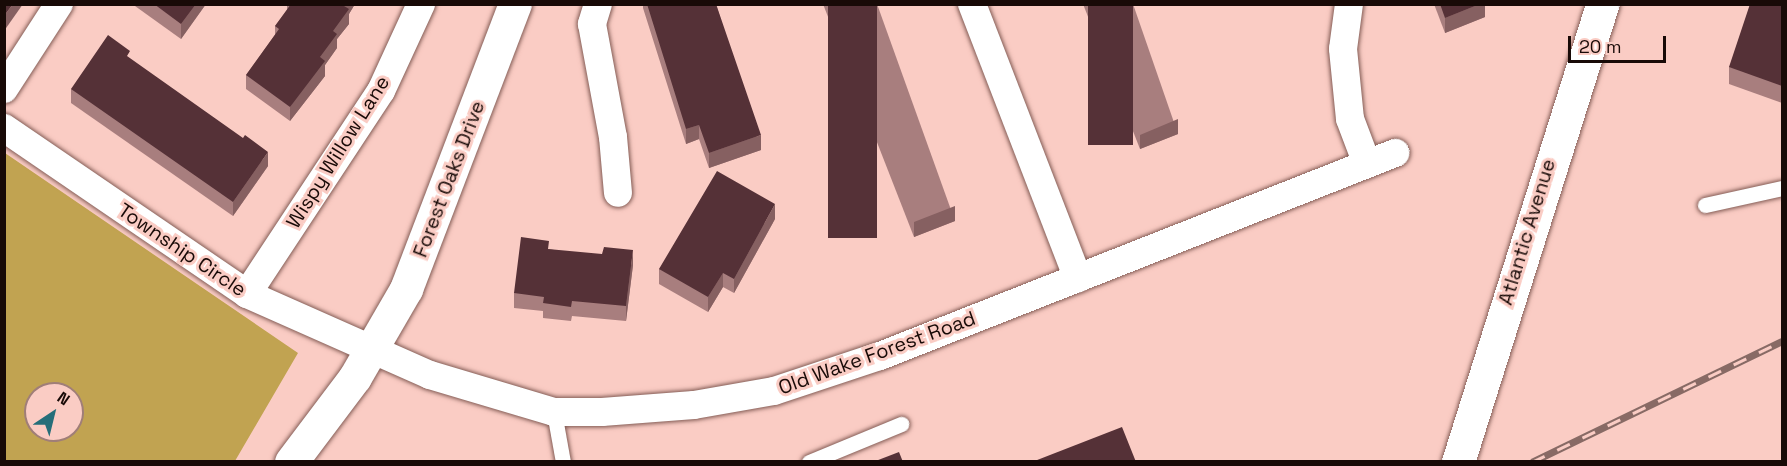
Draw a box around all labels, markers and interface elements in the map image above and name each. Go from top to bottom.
scale bar [1571,24,1668,62]
text: 20 m [1579,35,1622,58]
street label: Wispy Willow Lane [281,71,395,233]
street label: Forest Oaks Drive [408,97,490,261]
street label: Atlantic Avenue [1493,156,1561,308]
street label: Township Circle [113,198,251,302]
street label: Old Wake Forest Road [775,306,979,400]
north arrow [24,382,84,442]
text: N [53,387,74,410]

